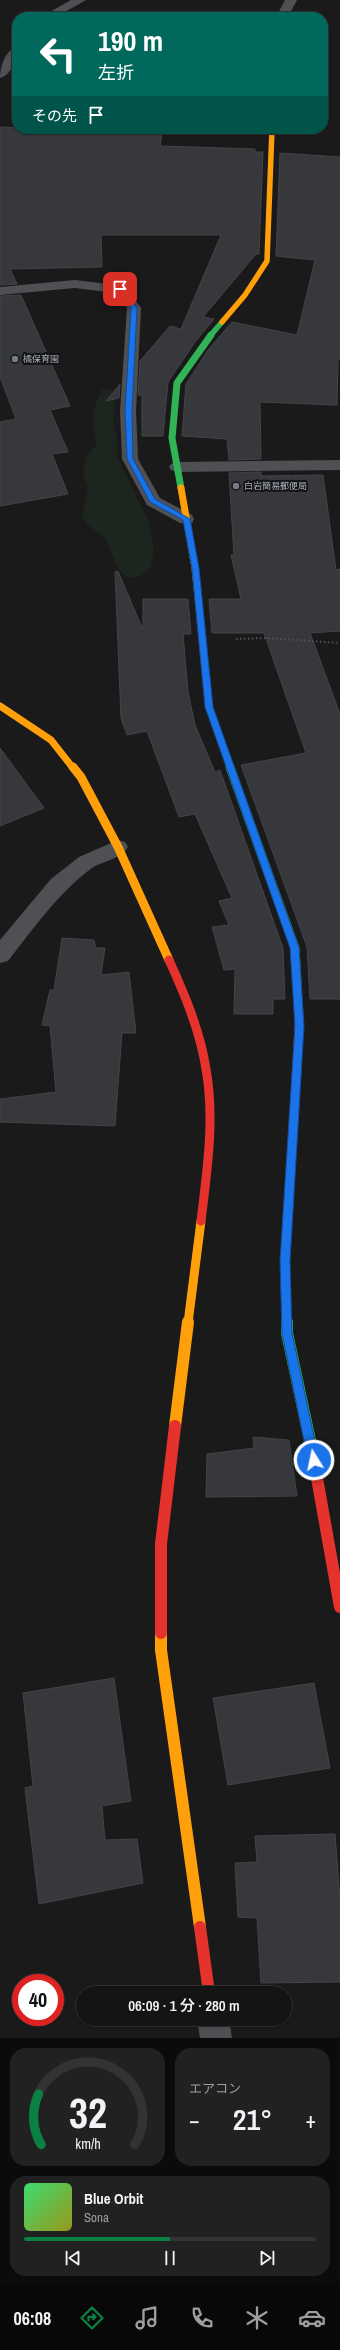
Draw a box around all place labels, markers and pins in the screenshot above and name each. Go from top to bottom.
pin [103,272,137,306]
place label: 橘保育園 [23,353,59,365]
marker: 橘保育園 [10,354,20,364]
place label: 白岩簡易郵便局 [244,480,307,492]
marker: 白岩簡易郵便局 [231,481,241,491]

